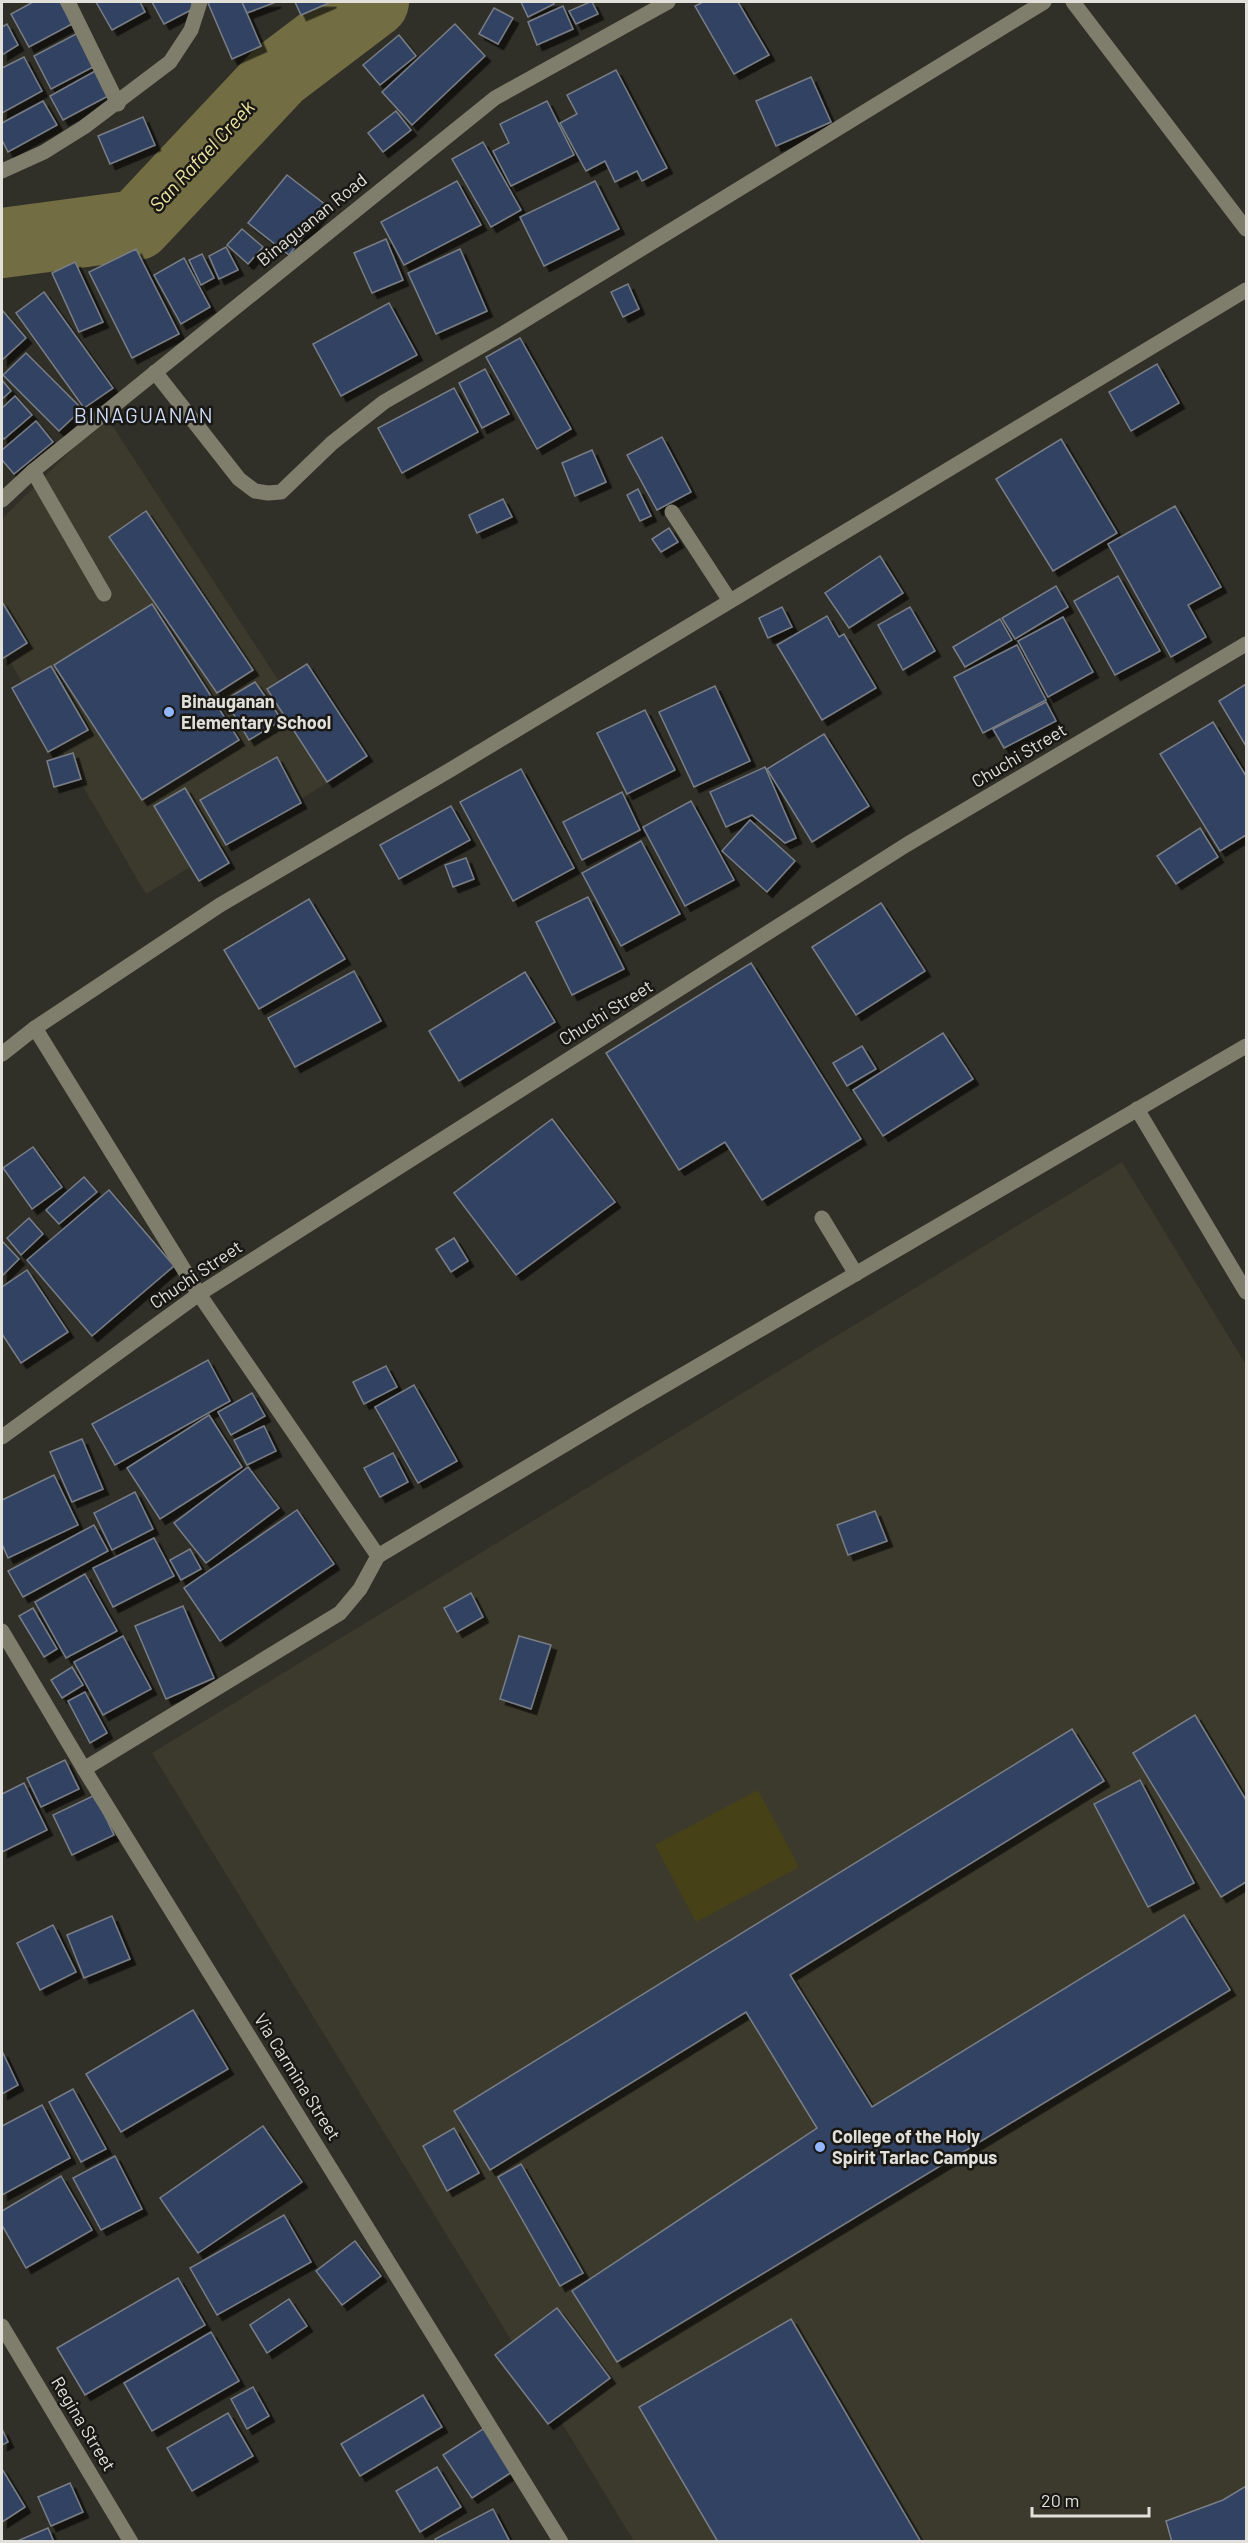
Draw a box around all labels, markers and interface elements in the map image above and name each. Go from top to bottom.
water label: San Rafael Creek [144,95,259,216]
street label: Binaguanan Road [252,168,371,270]
district label: BINAGUANAN [74,402,214,427]
place label: Binauganan Elementary School [181,690,331,733]
marker: Binauganan Elementary School [162,705,176,719]
street label: Chuchi Street [967,718,1070,792]
street label: Chuchi Street [554,975,657,1050]
street label: Chuchi Street [145,1235,246,1313]
street label: Via Carmina Street [250,2009,346,2144]
place label: College of the Holy Spirit Tarlac Campus [832,2125,997,2168]
marker: College of the Holy Spirit Tarlac Campus [813,2140,827,2154]
street label: Regina Street [47,2372,121,2475]
scale bar [1032,2480,1149,2518]
text: 20 m [1041,2489,1079,2511]

